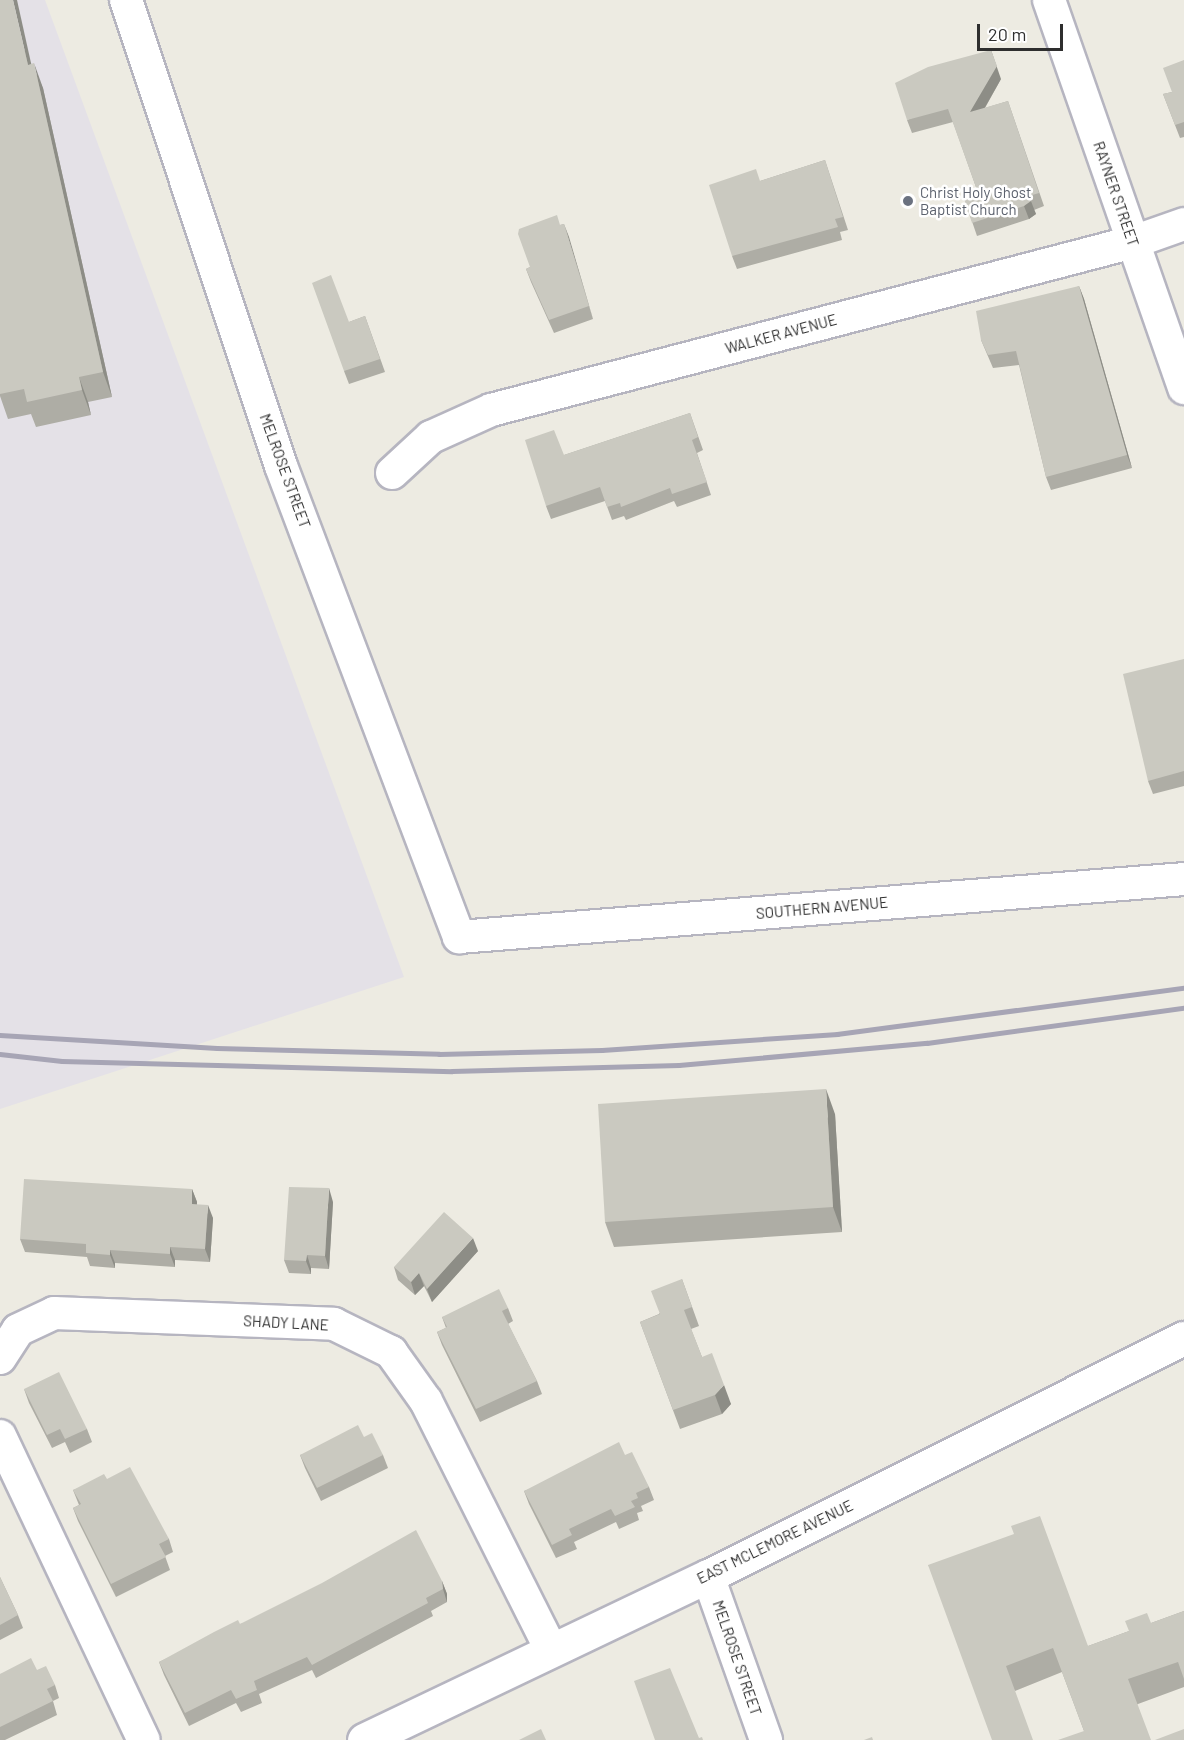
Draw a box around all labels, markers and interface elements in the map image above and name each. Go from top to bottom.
scale bar [980,12,1066,50]
text: 20 m [988,23,1026,45]
street label: RAYNER STREET [1090,139,1142,249]
place label: Christ Holy Ghost Baptist Church [920,183,1031,218]
marker: Christ Holy Ghost Baptist Church [901,194,915,208]
street label: WALKER AVENUE [723,310,839,358]
street label: MELROSE STREET [256,411,314,531]
street label: SOUTHERN AVENUE [755,893,889,923]
street label: SHADY LANE [243,1312,329,1334]
street label: EAST MCLEMORE AVENUE [694,1496,856,1588]
street label: MELROSE STREET [709,1598,765,1718]

